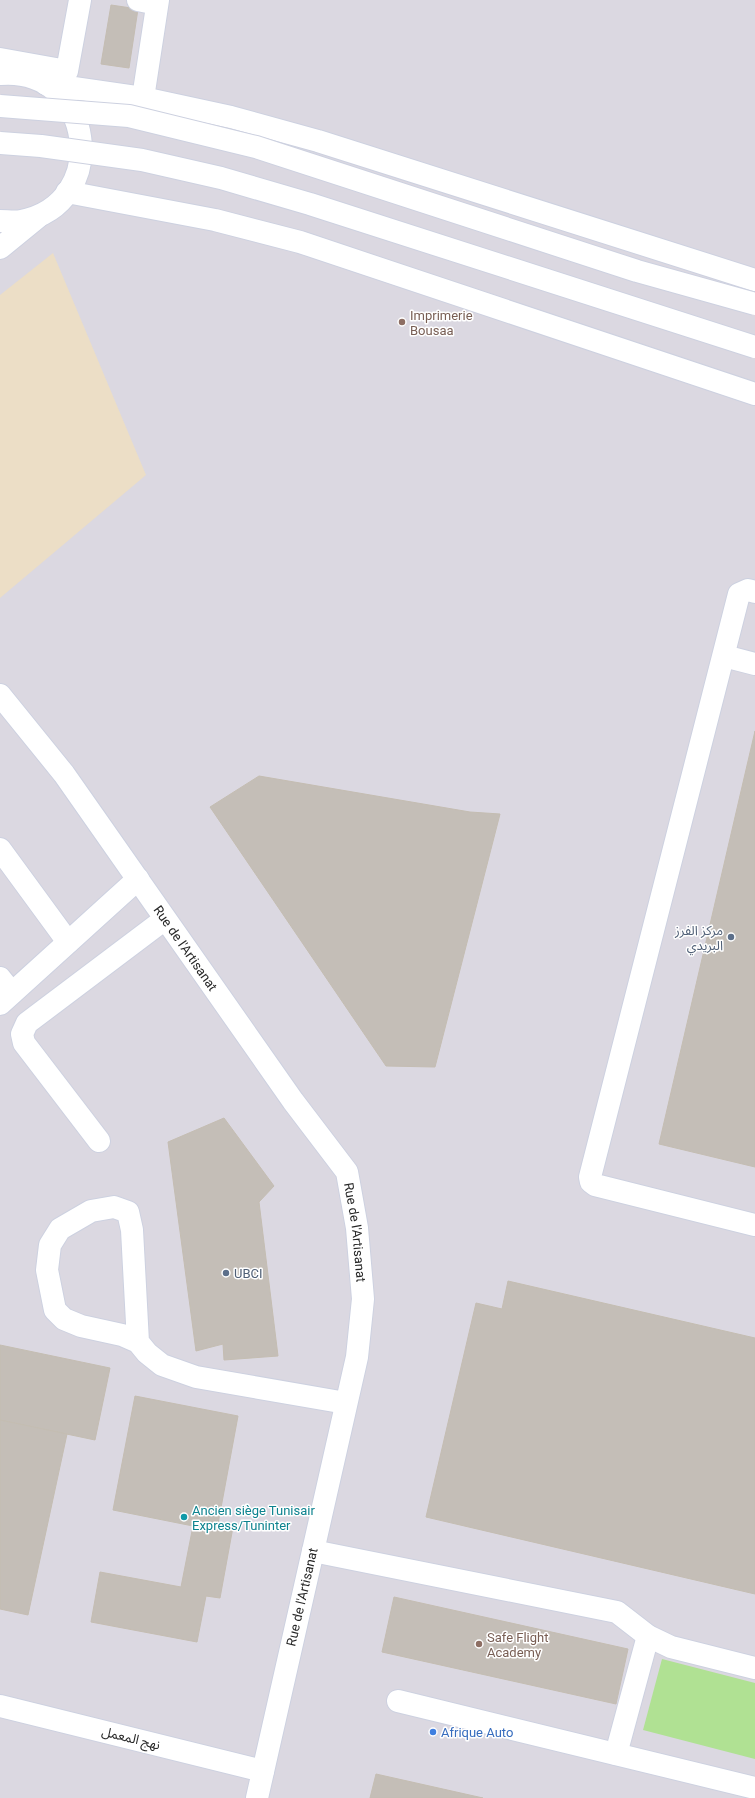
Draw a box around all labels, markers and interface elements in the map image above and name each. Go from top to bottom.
place label: Imprimerie Bousaa [410,308,473,338]
marker: Imprimerie Bousaa [397,317,407,327]
street label: Rue de l'Artisanat [151,902,221,993]
place label: مركز الفرز البريدي [674,923,723,956]
marker: مركز الفرز البريدي [726,932,736,942]
street label: Rue de l'Artisanat [341,1181,369,1283]
place label: UBCI [234,1266,263,1281]
marker: UBCI [221,1268,231,1278]
place label: Ancien siège Tunisair Express/Tuninter [192,1503,315,1533]
marker: Ancien siège Tunisair Express/Tuninter [179,1512,189,1522]
street label: Rue de l'Artisanat [283,1546,321,1648]
place label: Safe Flight Academy [487,1630,549,1660]
marker: Safe Flight Academy [474,1639,484,1649]
street label: نهج المعمل [100,1724,162,1755]
place label: Afrique Auto [441,1725,513,1740]
marker: Afrique Auto [428,1727,438,1737]

